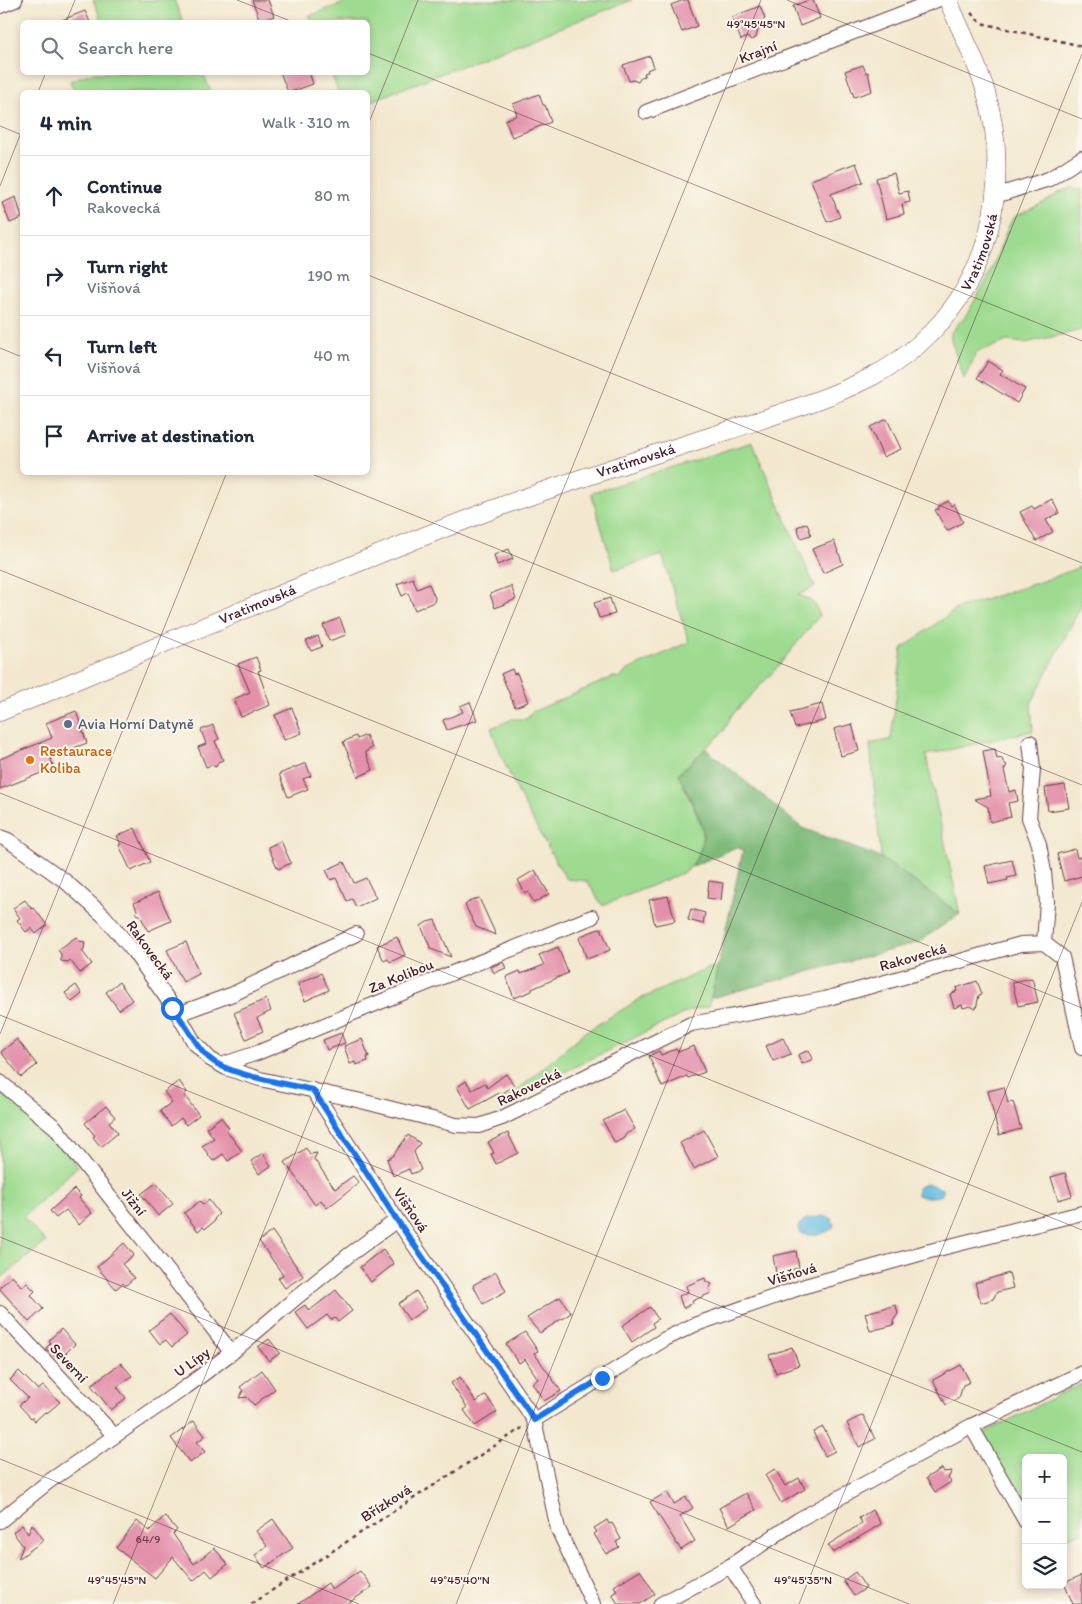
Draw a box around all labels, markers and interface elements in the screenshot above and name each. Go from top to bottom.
text: 49°45'45"N [727,17,785,31]
search box [20,20,370,75]
icon: search [38,34,66,62]
text: Search here [78,36,173,59]
street label: Krajní [736,37,780,67]
text: 4 min [40,110,92,135]
text: Walk · 310 m [262,113,350,132]
text: Continue [87,175,162,198]
icon: ahead [40,182,68,210]
text: 80 m [314,186,350,205]
text: Rakovecká [87,198,161,217]
street label: Vratimovská [957,212,1001,294]
text: Turn right [87,255,168,278]
icon: right [40,262,68,290]
text: 190 m [307,266,350,285]
text: Višňová [87,278,140,297]
text: Turn left [87,335,157,358]
icon: left [40,342,68,370]
text: 40 m [313,346,350,365]
text: Višňová [87,358,140,377]
icon: arrive [40,422,68,450]
text: Arrive at destination [87,424,254,447]
street label: Vratimovská [594,439,678,482]
street label: Vratimovská [216,580,299,628]
place label: Avia Horní Datyně [78,715,194,733]
marker: Avia Horní Datyně [62,718,74,730]
place label: Restaurace Koliba [40,742,112,777]
marker: Restaurace Koliba [24,754,36,766]
street label: Rakovecká [122,917,178,983]
street label: Rakovecká [877,939,949,975]
street label: Za Kolibou [366,955,436,997]
route start [161,997,184,1020]
street label: Rakovecká [494,1064,564,1110]
street label: Jižní [118,1184,151,1220]
street label: Višňová [390,1184,433,1236]
street label: Višňová [765,1258,819,1290]
street label: Severní [46,1339,92,1387]
street label: U Lípy [171,1343,213,1381]
route end [591,1367,614,1390]
map controls [1022,1454,1067,1589]
button: + [1022,1454,1067,1499]
street label: Břízková [357,1480,415,1526]
button: − [1022,1499,1067,1544]
house number: 64/9 [136,1532,160,1546]
button: layers [1022,1544,1067,1589]
text: 49°45'45"N [88,1573,146,1587]
text: 49°45'40"N [430,1573,490,1587]
text: 49°45'35"N [774,1573,832,1587]

